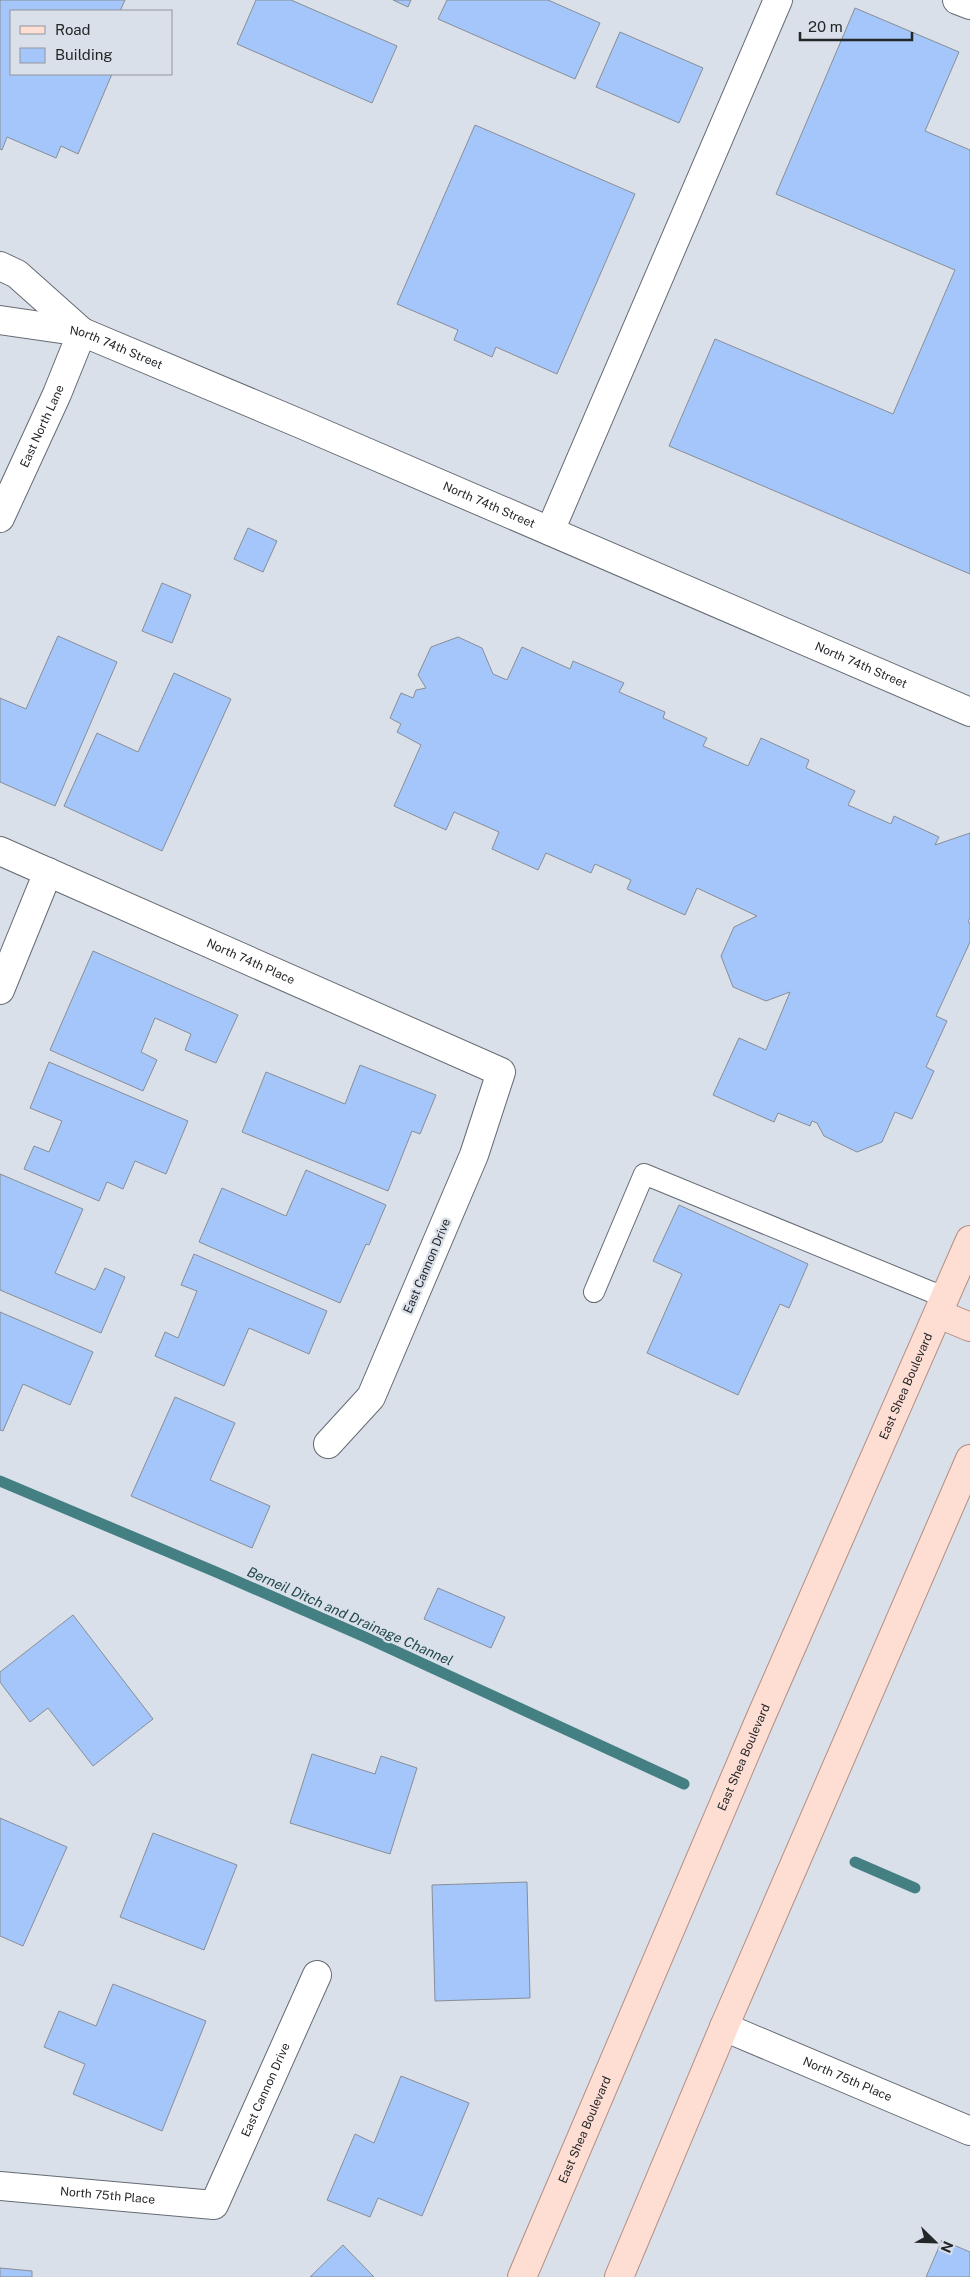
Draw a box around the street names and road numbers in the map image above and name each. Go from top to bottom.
street label: North 74th Street [69,323,165,372]
street label: East North Lane [17,383,67,470]
street label: North 74th Street [441,479,537,531]
street label: North 74th Street [813,639,909,691]
street label: North 74th Place [204,936,297,987]
street label: East Cannon Drive [401,1216,453,1315]
street label: East Shea Boulevard [876,1331,935,1442]
street label: East Shea Boulevard [715,1702,773,1813]
street label: East Cannon Drive [238,2040,293,2139]
street label: North 75th Place [801,2054,894,2104]
street label: East Shea Boulevard [556,2074,614,2185]
street label: North 75th Place [59,2184,156,2207]

